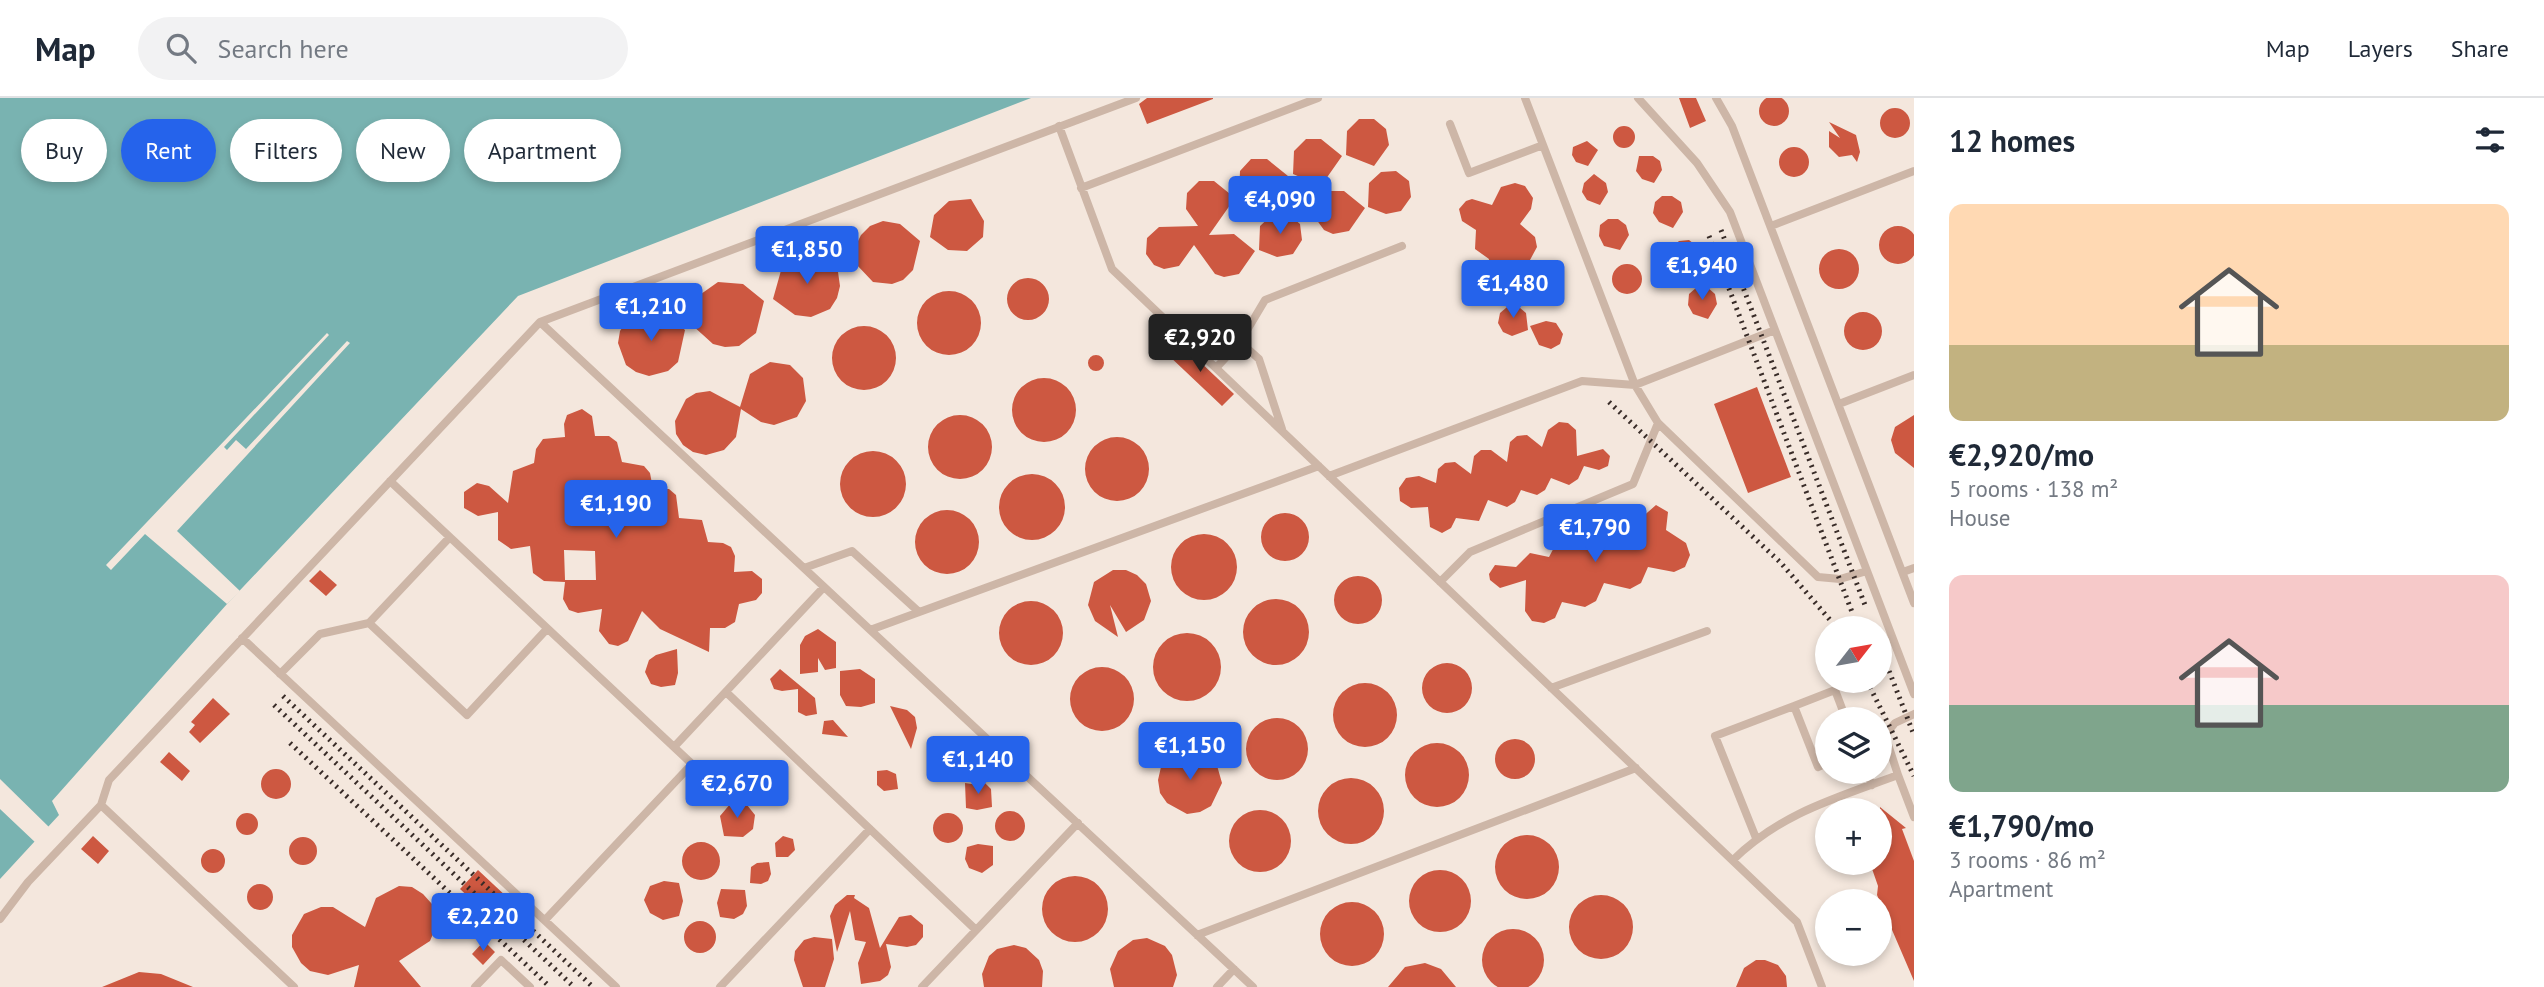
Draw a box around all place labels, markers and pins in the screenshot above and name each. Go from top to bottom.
pin: €4,090 [1223,176,1337,236]
pin: €1,850 [750,226,864,286]
pin: €1,940 [1645,242,1759,302]
pin: €1,480 [1456,260,1570,320]
pin: €1,210 [594,284,708,343]
pin: €2,920 [1143,314,1257,374]
pin: €1,190 [559,480,673,540]
pin: €1,790 [1538,504,1652,564]
pin: €1,150 [1133,722,1247,782]
pin: €1,140 [921,736,1035,796]
pin: €2,670 [680,760,794,820]
pin: €2,220 [426,894,540,953]

